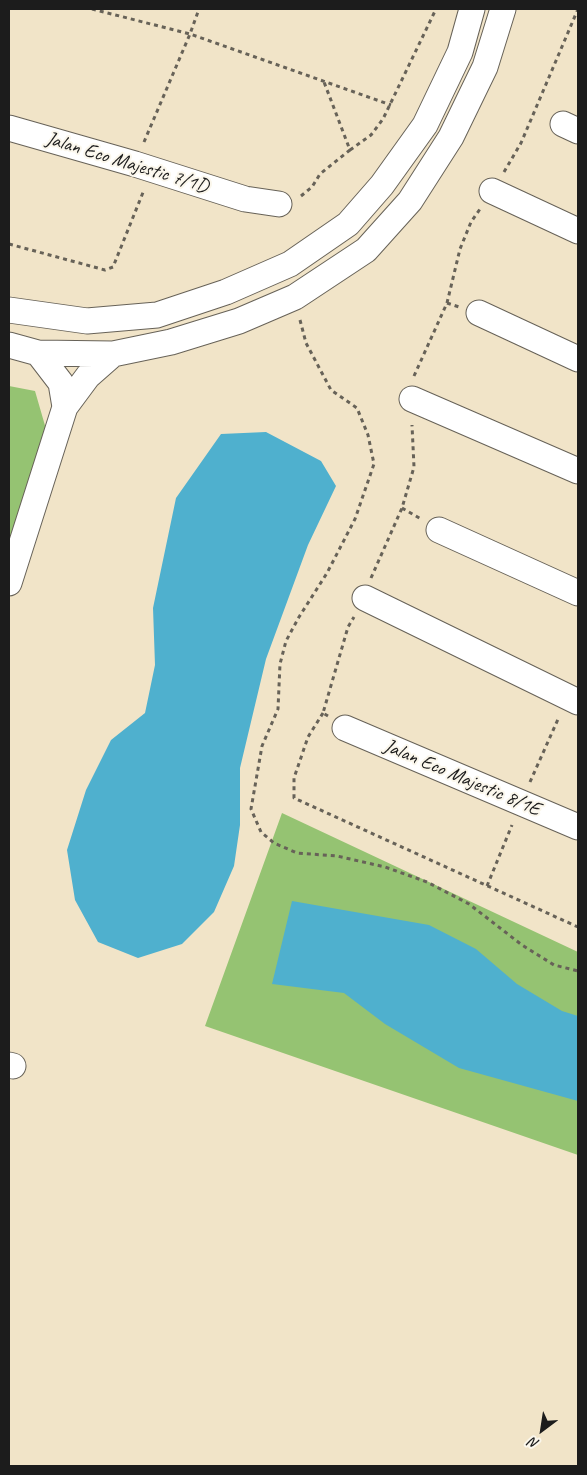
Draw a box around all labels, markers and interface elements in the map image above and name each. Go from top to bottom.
street label: Jalan Eco Majestic 7/1D [43,127,211,199]
street label: Jalan Eco Majestic 8/1E [380,734,544,822]
north arrow [517,1405,567,1455]
text: N [526,1434,542,1453]

